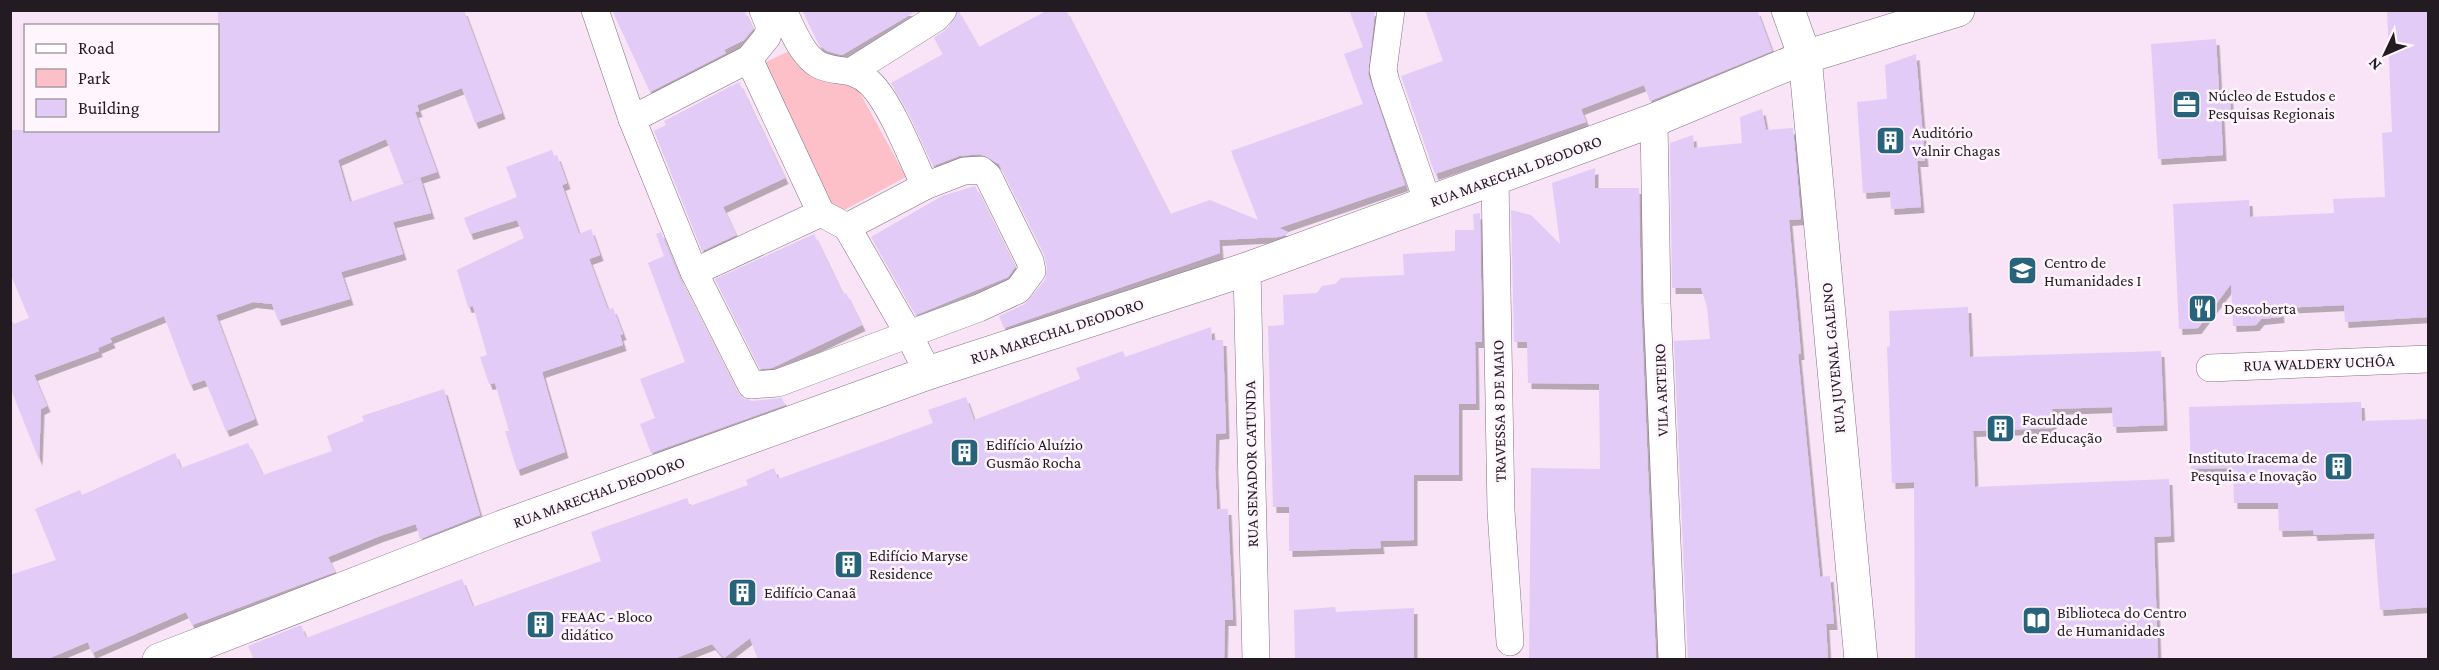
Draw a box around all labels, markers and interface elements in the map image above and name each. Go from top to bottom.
legend [24,24,219,132]
north arrow [2355,24,2415,84]
text: Road [78,38,115,58]
text: N [2365,54,2384,74]
text: Park [78,68,110,88]
place label: Núcleo de Estudos e Pesquisas Regionais [2208,87,2336,123]
office icon: Núcleo de Estudos e Pesquisas Regionais [2171,88,2203,120]
text: Building [78,98,140,118]
place label: Auditório Valnir Chagas [1912,124,2000,160]
building icon: Auditório Valnir Chagas [1875,125,1907,157]
street label: RUA MARECHAL DEODORO [1428,132,1604,210]
place label: Centro de Humanidades I [2044,254,2142,289]
school or university icon: Centro de Humanidades I [2007,255,2039,287]
street label: RUA JUVENAL GALENO [1818,282,1849,434]
restaurant icon: Descoberta [2187,292,2219,324]
street label: RUA MARECHAL DEODORO [968,295,1146,367]
place label: Descoberta [2224,300,2297,317]
street label: TRAVESSA 8 DE MAIO [1489,340,1509,482]
street label: VILA ARTEIRO [1651,343,1671,437]
street label: RUA WALDERY UCHÔA [2243,352,2396,374]
street label: RUA SENADOR CATUNDA [1241,379,1261,548]
place label: Faculdade de Educação [2022,411,2102,447]
building icon: Faculdade de Educação [1985,412,2017,444]
place label: Edifício Aluízio Gusmão Rocha [986,436,1083,471]
building icon: Edifício Aluízio Gusmão Rocha [949,437,981,469]
place label: Instituto Iracema de Pesquisa e Inovação [2188,449,2317,485]
building icon: Instituto Iracema de Pesquisa e Inovação [2322,450,2354,482]
street label: RUA MARECHAL DEODORO [511,453,687,531]
place label: Edifício Maryse Residence [869,547,968,582]
building icon: Edifício Maryse Residence [832,548,864,580]
building icon: Edifício Canaã [727,576,759,608]
place label: Edifício Canaã [764,584,857,601]
place label: Biblioteca do Centro de Humanidades [2057,604,2187,639]
library icon: Biblioteca do Centro de Humanidades [2020,605,2052,637]
place label: FEAAC - Bloco didático [561,608,652,643]
building icon: FEAAC - Bloco didático [524,609,556,641]

